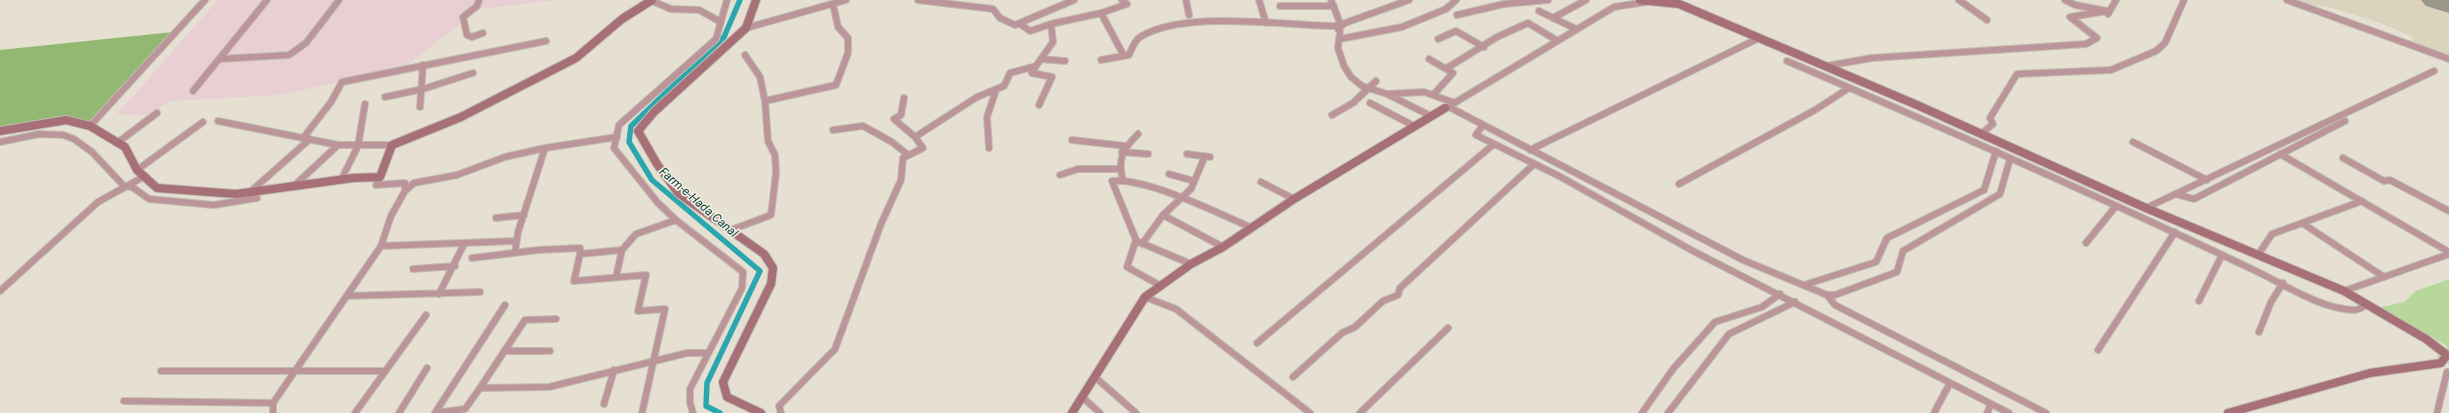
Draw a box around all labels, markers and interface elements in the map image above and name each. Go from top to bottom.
water label: Farm-e-Hada Canal [656,165,740,241]

